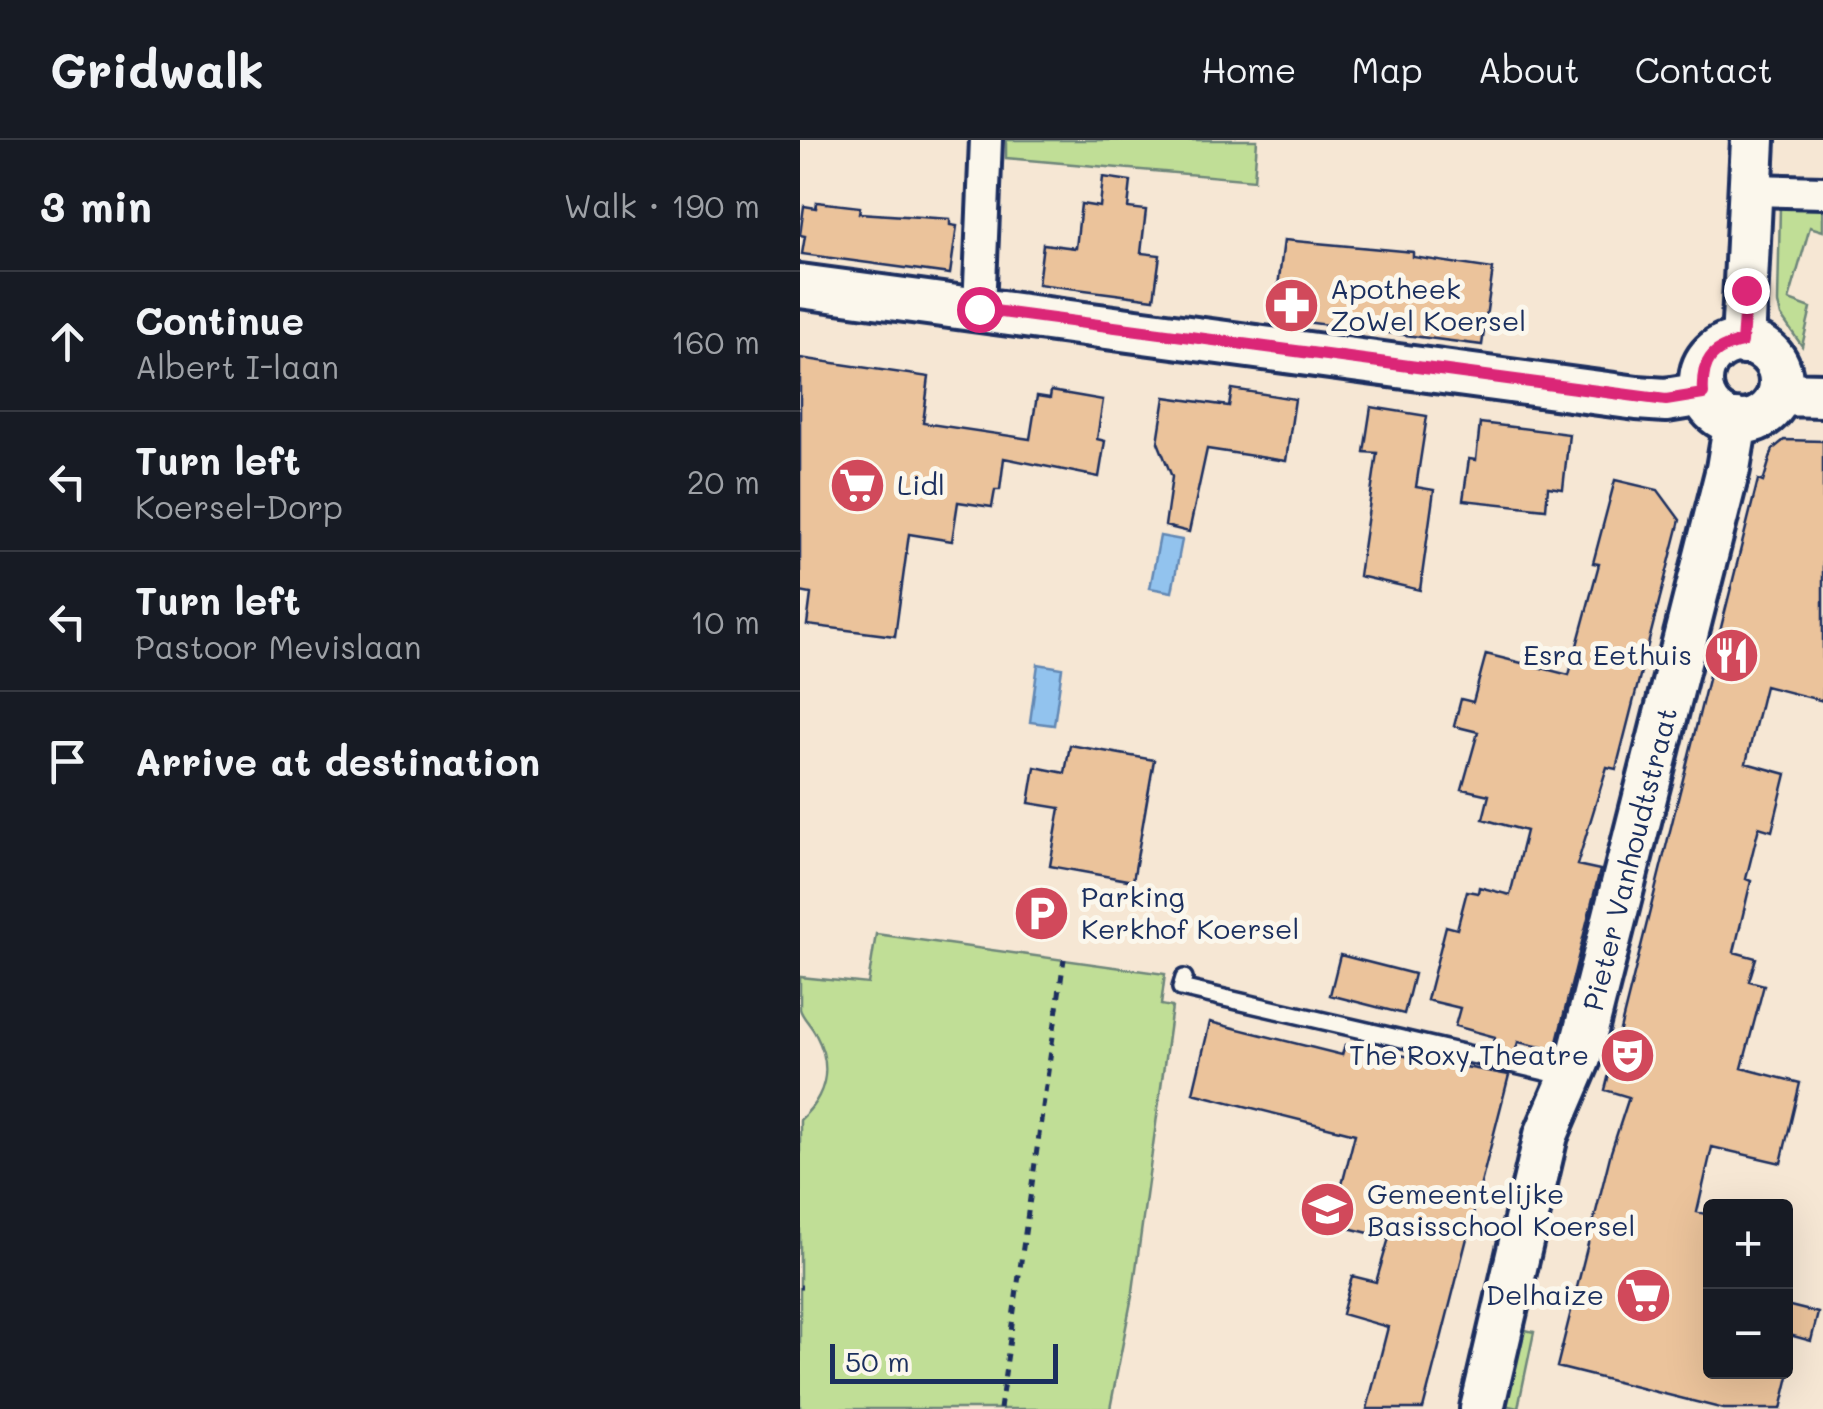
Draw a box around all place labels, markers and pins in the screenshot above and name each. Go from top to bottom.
place label: Apotheek ZoWel Koersel [1330,270,1526,338]
pharmacy icon: Apotheek ZoWel Koersel [1261,275,1321,335]
supermarket icon: Lidl [828,455,888,515]
place label: Lidl [897,466,945,502]
restaurant icon: Esra Eethuis [1701,625,1761,685]
place label: Esra Eethuis [1523,636,1692,672]
place label: Parking Kerkhof Koersel [1081,878,1299,946]
parking icon: Parking Kerkhof Koersel [1012,883,1072,943]
theatre icon: The Roxy Theatre [1598,1025,1658,1085]
place label: The Roxy Theatre [1349,1036,1589,1072]
place label: Gemeentelijke Basisschool Koersel [1367,1175,1636,1243]
school or university icon: Gemeentelijke Basisschool Koersel [1298,1180,1358,1240]
supermarket icon: Delhaize [1613,1265,1673,1325]
place label: Delhaize [1486,1276,1604,1312]

